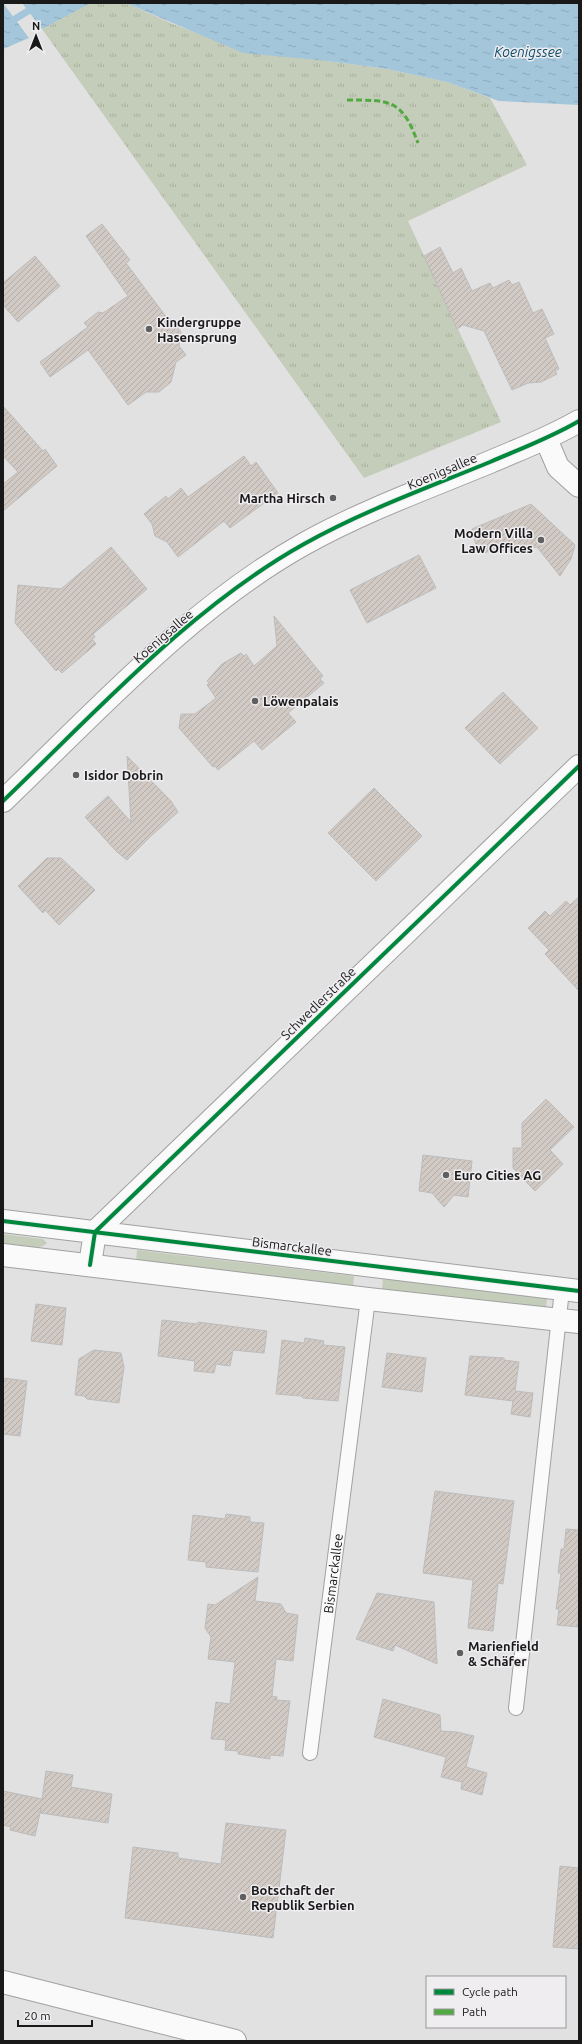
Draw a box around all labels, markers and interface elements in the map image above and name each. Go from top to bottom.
north arrow [16,16,56,56]
text: N [32,20,40,32]
water label: Koenigssee [494,44,562,60]
place label: Kindergruppe Hasensprung [157,315,241,344]
marker: Kindergruppe Hasensprung [144,324,154,334]
street label: Koenigsallee [405,450,479,492]
place label: Martha Hirsch [239,491,325,505]
marker: Martha Hirsch [328,493,338,503]
place label: Modern Villa Law Offices [454,526,533,555]
marker: Modern Villa Law Offices [536,535,546,545]
street label: Koenigsallee [130,606,196,666]
place label: Löwenpalais [263,694,339,708]
marker: Löwenpalais [250,696,260,706]
place label: Isidor Dobrin [84,768,163,782]
marker: Isidor Dobrin [71,770,81,780]
street label: Schwedlerstraße [278,964,358,1042]
place label: Euro Cities AG [454,1168,541,1182]
marker: Euro Cities AG [441,1170,451,1180]
street label: Bismarckallee [251,1234,333,1258]
street label: Bismarckallee [321,1533,345,1614]
place label: Marienfield & Schäfer [468,1639,539,1668]
marker: Marienfield & Schäfer [455,1648,465,1658]
place label: Botschaft der Republik Serbien [251,1883,355,1912]
marker: Botschaft der Republik Serbien [238,1892,248,1902]
legend [426,1976,566,2028]
text: Cycle path [462,1985,518,1998]
scale bar [18,2002,92,2028]
text: Path [462,2005,487,2018]
text: 20 m [24,2009,51,2022]

